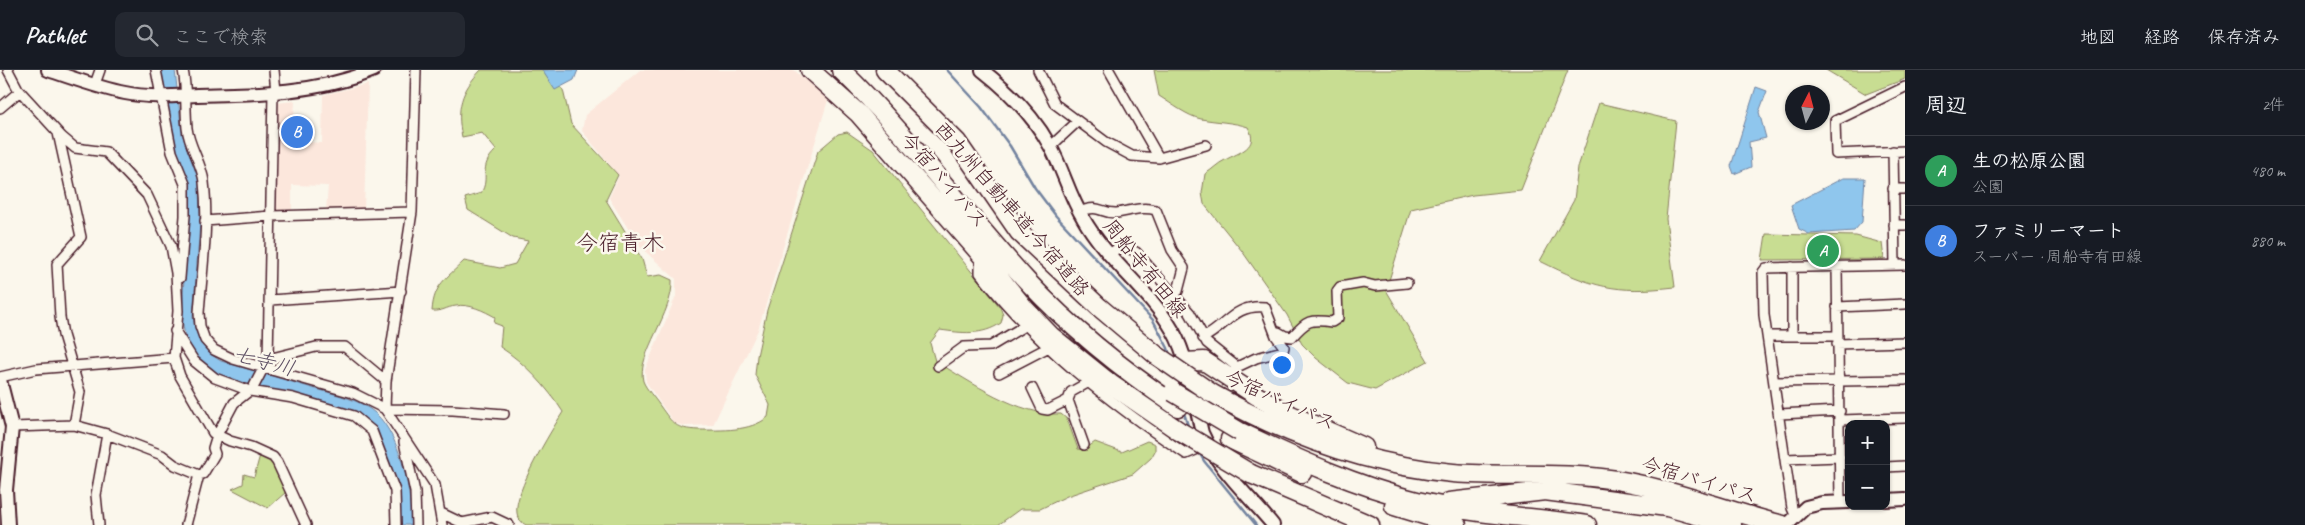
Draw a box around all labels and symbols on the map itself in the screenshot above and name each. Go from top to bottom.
north arrow [1785,85,1830,130]
pin: B [281,113,313,151]
street label: 西九州自動車道;今宿道路 [929,116,1095,302]
street label: 今宿バイパス [895,127,993,233]
street label: 周船寺有田線 [1098,214,1192,322]
district label: 今宿青木 [576,229,664,257]
pin: A [1807,232,1839,270]
water label: 七寺川 [230,340,298,382]
your location [1269,352,1295,378]
street label: 今宿バイパス [1220,364,1340,436]
street label: 今宿バイパス [1638,451,1760,509]

